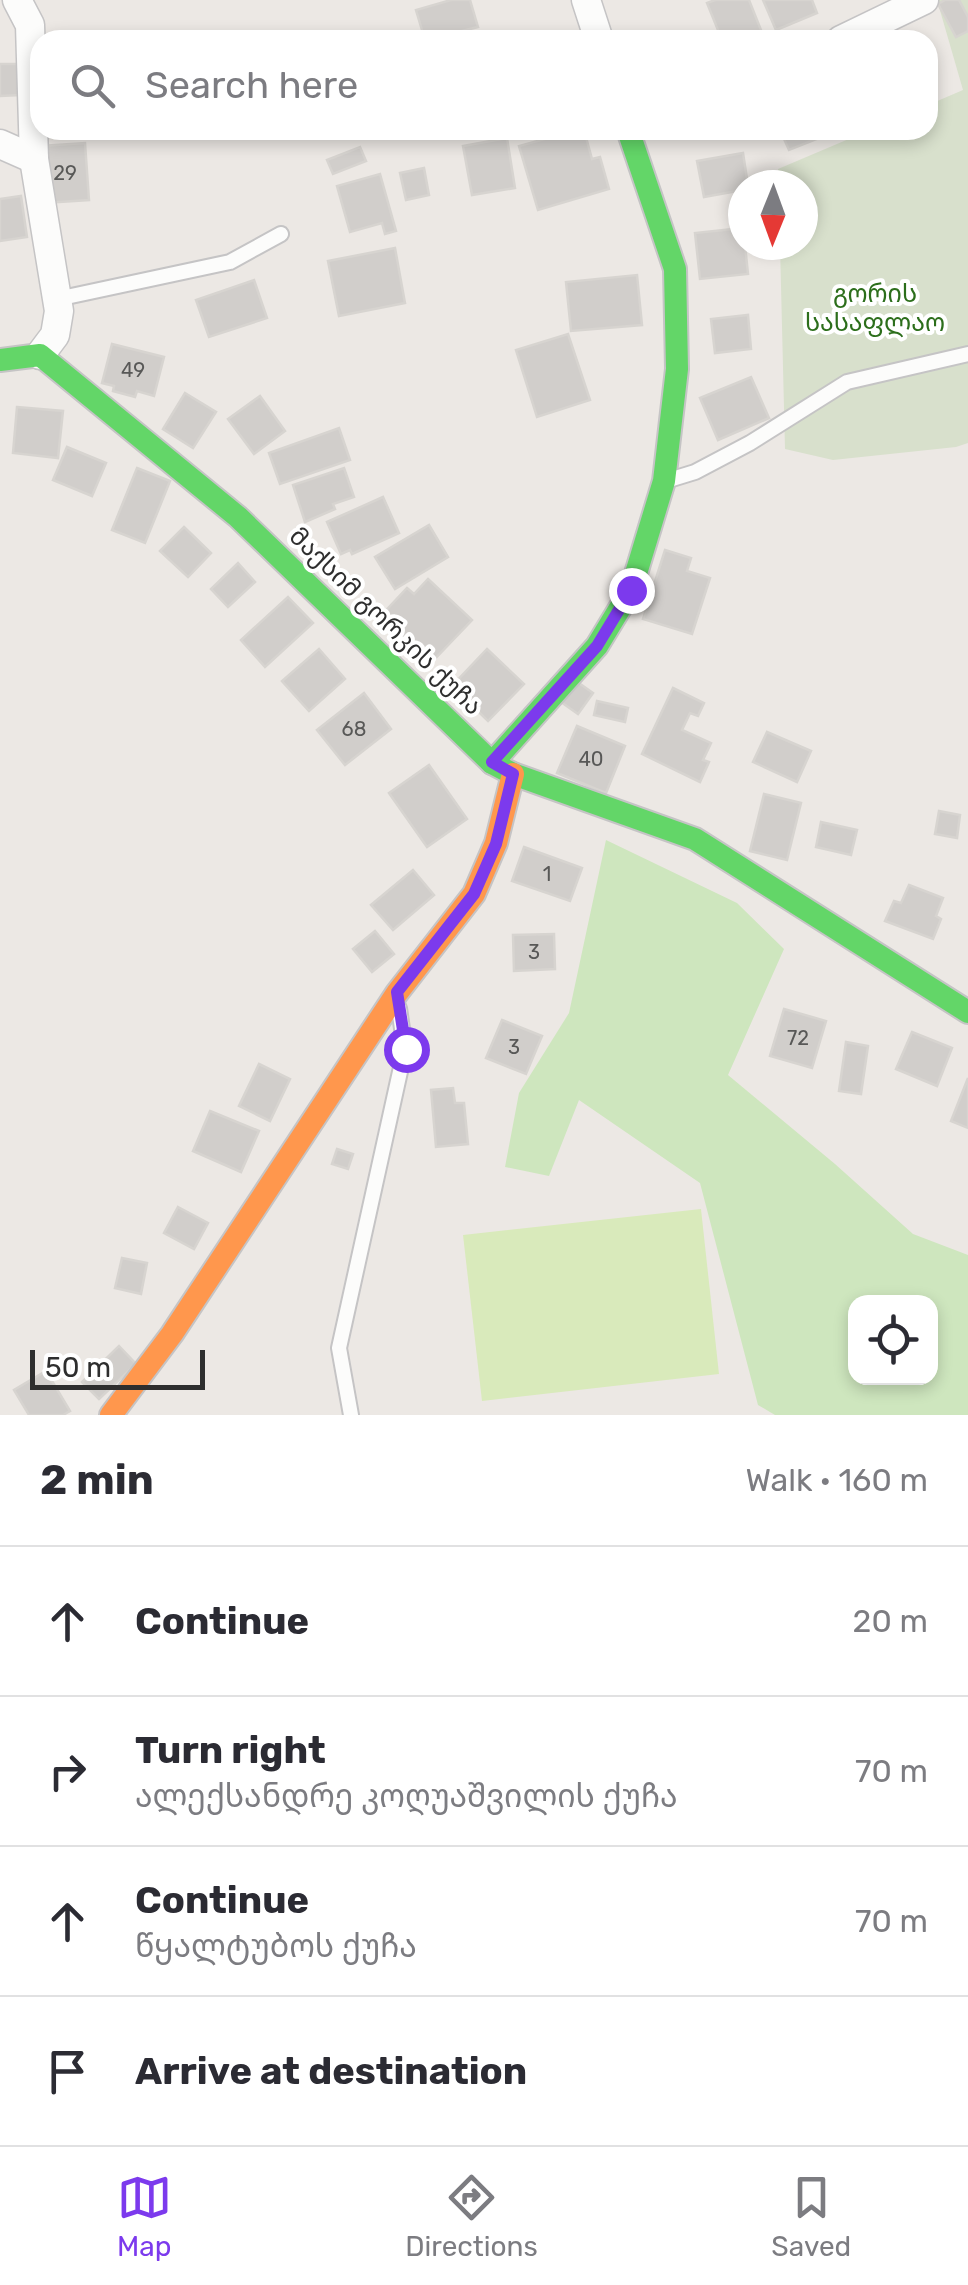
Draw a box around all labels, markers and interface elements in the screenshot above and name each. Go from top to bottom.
search box [30,30,938,140]
icon: search [65,58,120,113]
text: Search here [145,62,358,108]
house number: 29 [53,161,77,185]
north arrow [728,170,818,260]
park label: გორის სასაფლაო [805,279,945,338]
house number: 49 [121,358,145,382]
street label: მაქსიმ გორკის ქუჩა [284,521,488,721]
route end [609,568,655,614]
house number: 68 [342,717,366,741]
house number: 40 [578,747,604,771]
house number: 1 [543,862,551,886]
house number: 3 [528,940,540,964]
house number: 72 [787,1026,809,1050]
route start [384,1027,430,1073]
house number: 3 [508,1035,520,1059]
map controls [848,1295,938,1385]
button: locate [848,1295,938,1385]
scale bar [30,1345,205,1390]
text: 50 m [45,1351,111,1384]
text: 2 min [40,1455,154,1505]
text: Walk · 160 m [746,1461,928,1499]
icon: ahead [40,1594,95,1649]
text: Continue [135,1598,309,1644]
text: 20 m [853,1602,928,1640]
text: Turn right [135,1727,326,1773]
icon: right [40,1744,95,1799]
text: 70 m [855,1752,928,1790]
text: ალექსანდრე კოღუაშვილის ქუჩა [135,1777,678,1815]
text: Continue [135,1877,309,1923]
icon: ahead [40,1894,95,1949]
text: 70 m [855,1902,928,1940]
text: წყალტუბოს ქუჩა [135,1927,417,1965]
icon: arrive [40,2044,95,2099]
text: Arrive at destination [135,2048,527,2094]
tab: Map [117,2170,172,2263]
tab: Directions [405,2170,538,2263]
tab: Saved [771,2170,851,2263]

